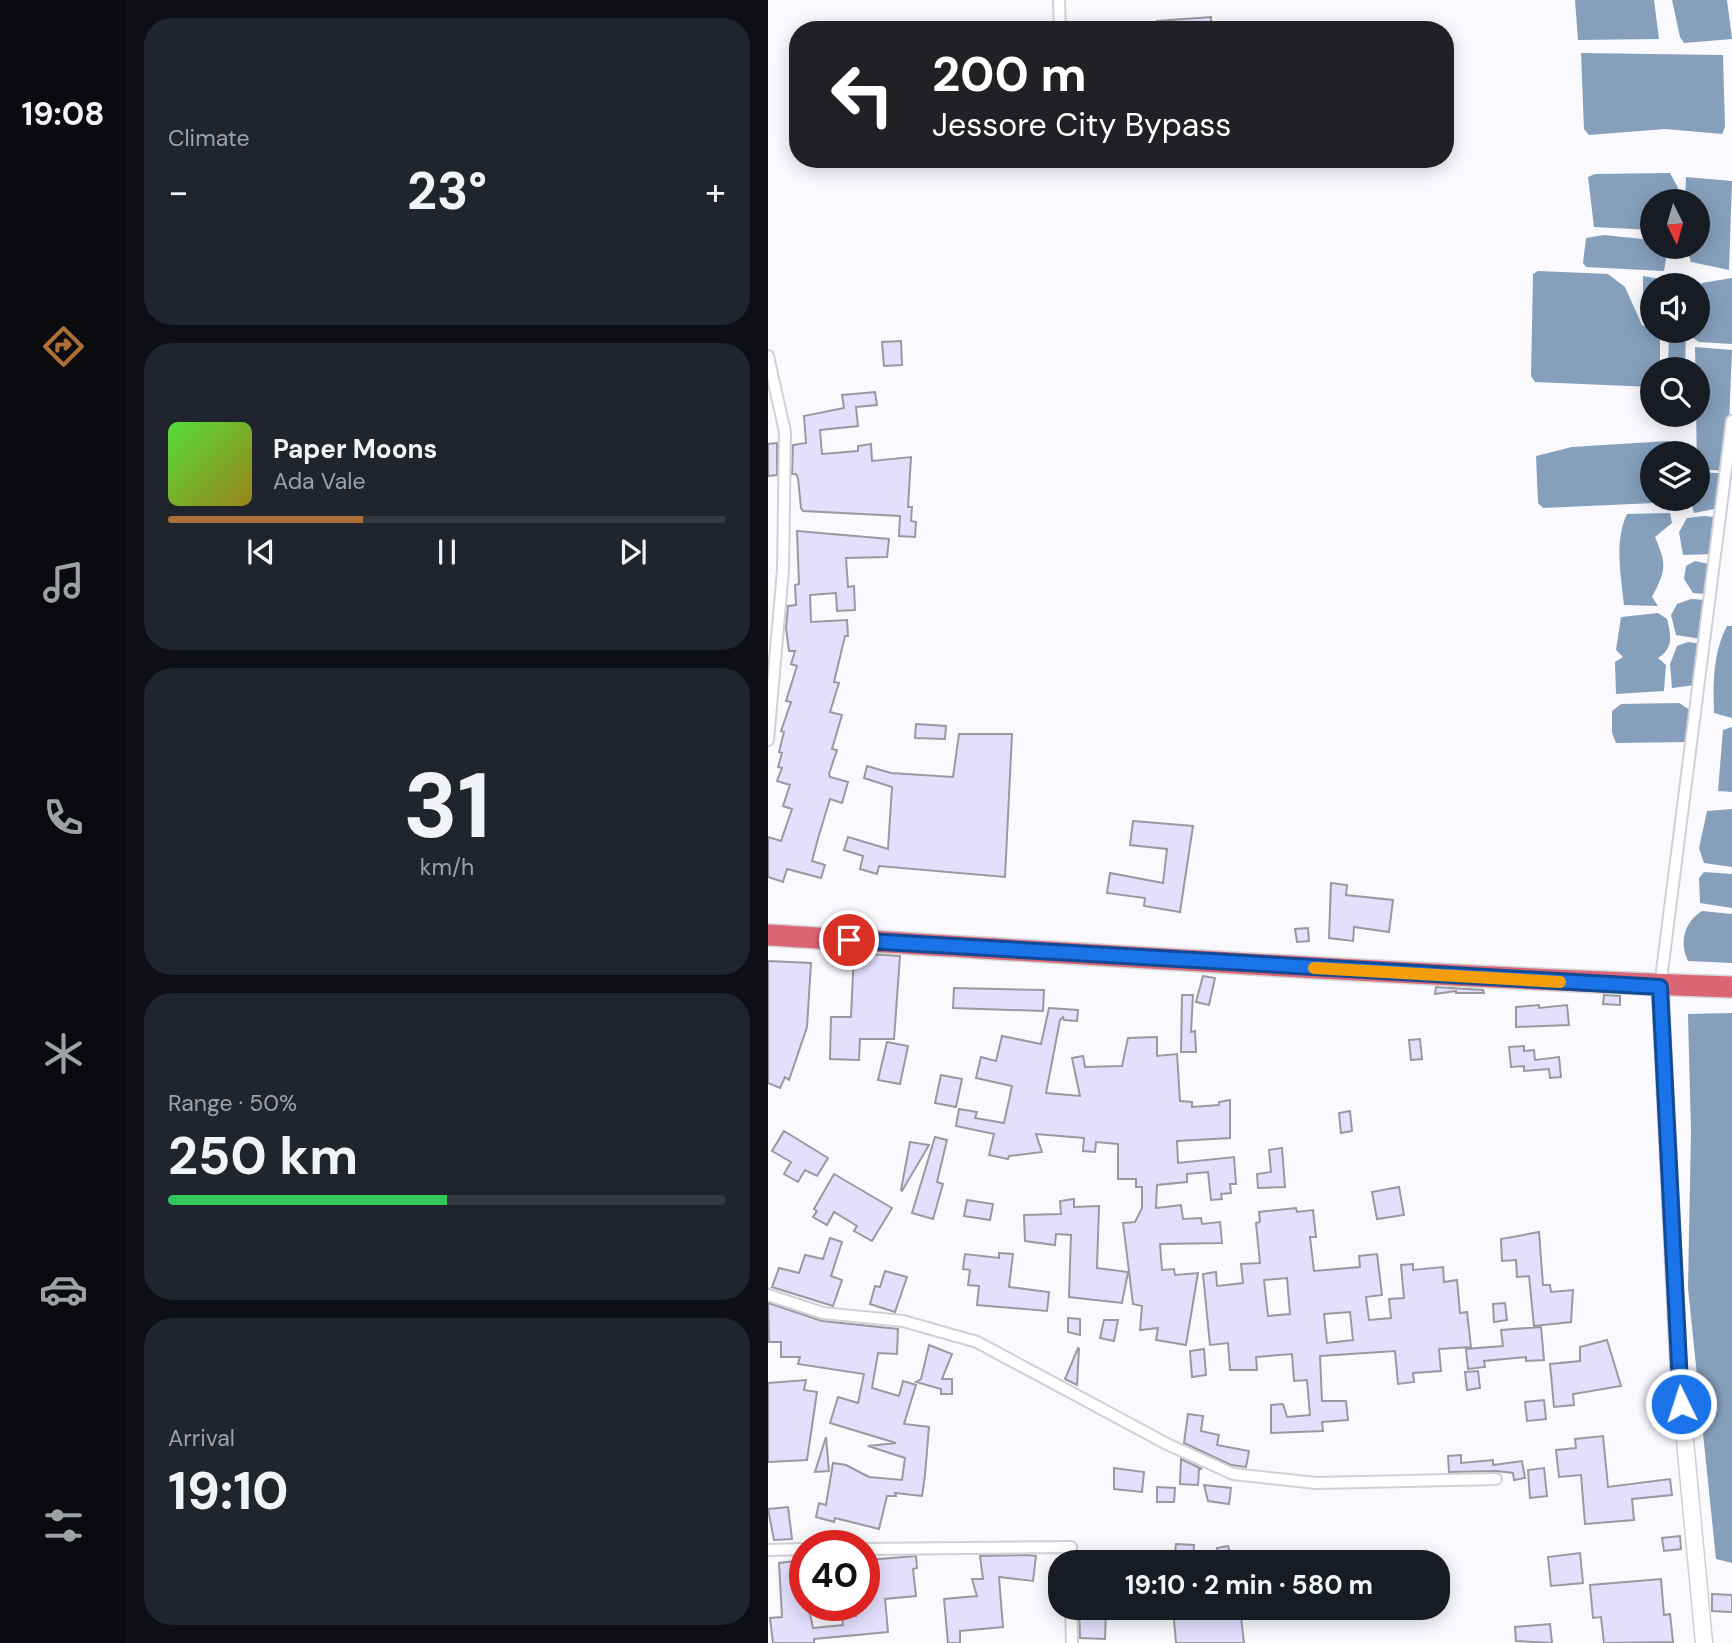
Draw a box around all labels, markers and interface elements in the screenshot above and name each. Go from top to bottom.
text: 200 m [932,42,1087,106]
icon: left [817,49,908,140]
text: 19:08 [22,93,104,135]
text: Jessore City Bypass [932,104,1231,146]
text: Climate [168,123,250,153]
text: 23° [407,157,487,225]
text: − [168,167,189,217]
text: + [705,167,726,217]
north arrow [1640,189,1710,259]
map controls [1640,189,1710,511]
button: sound [1640,273,1710,343]
icon: directions [39,322,88,371]
button: search [1640,357,1710,427]
text: Paper Moons [273,432,437,466]
button: layers [1640,441,1710,511]
text: Ada Vale [273,466,366,496]
icon: previous [242,533,280,571]
icon: pause [428,533,466,571]
icon: next [614,533,652,571]
icon: music [39,558,88,607]
text: 31 [403,747,491,865]
icon: phone [39,793,88,842]
text: km/h [420,852,474,882]
pin [819,910,879,970]
icon: arrive [830,921,868,959]
icon: climate [39,1029,88,1078]
text: Range · 50% [168,1088,297,1118]
text: 250 km [168,1122,358,1190]
icon: car [39,1265,88,1314]
position arrow [1644,1367,1718,1441]
text: Arrival [168,1423,235,1453]
text: 19:10 [168,1457,289,1525]
icon: filters [39,1501,88,1550]
speed limit sign: 40 [789,1530,880,1621]
text: 19:10 · 2 min · 580 m [1125,1568,1373,1602]

